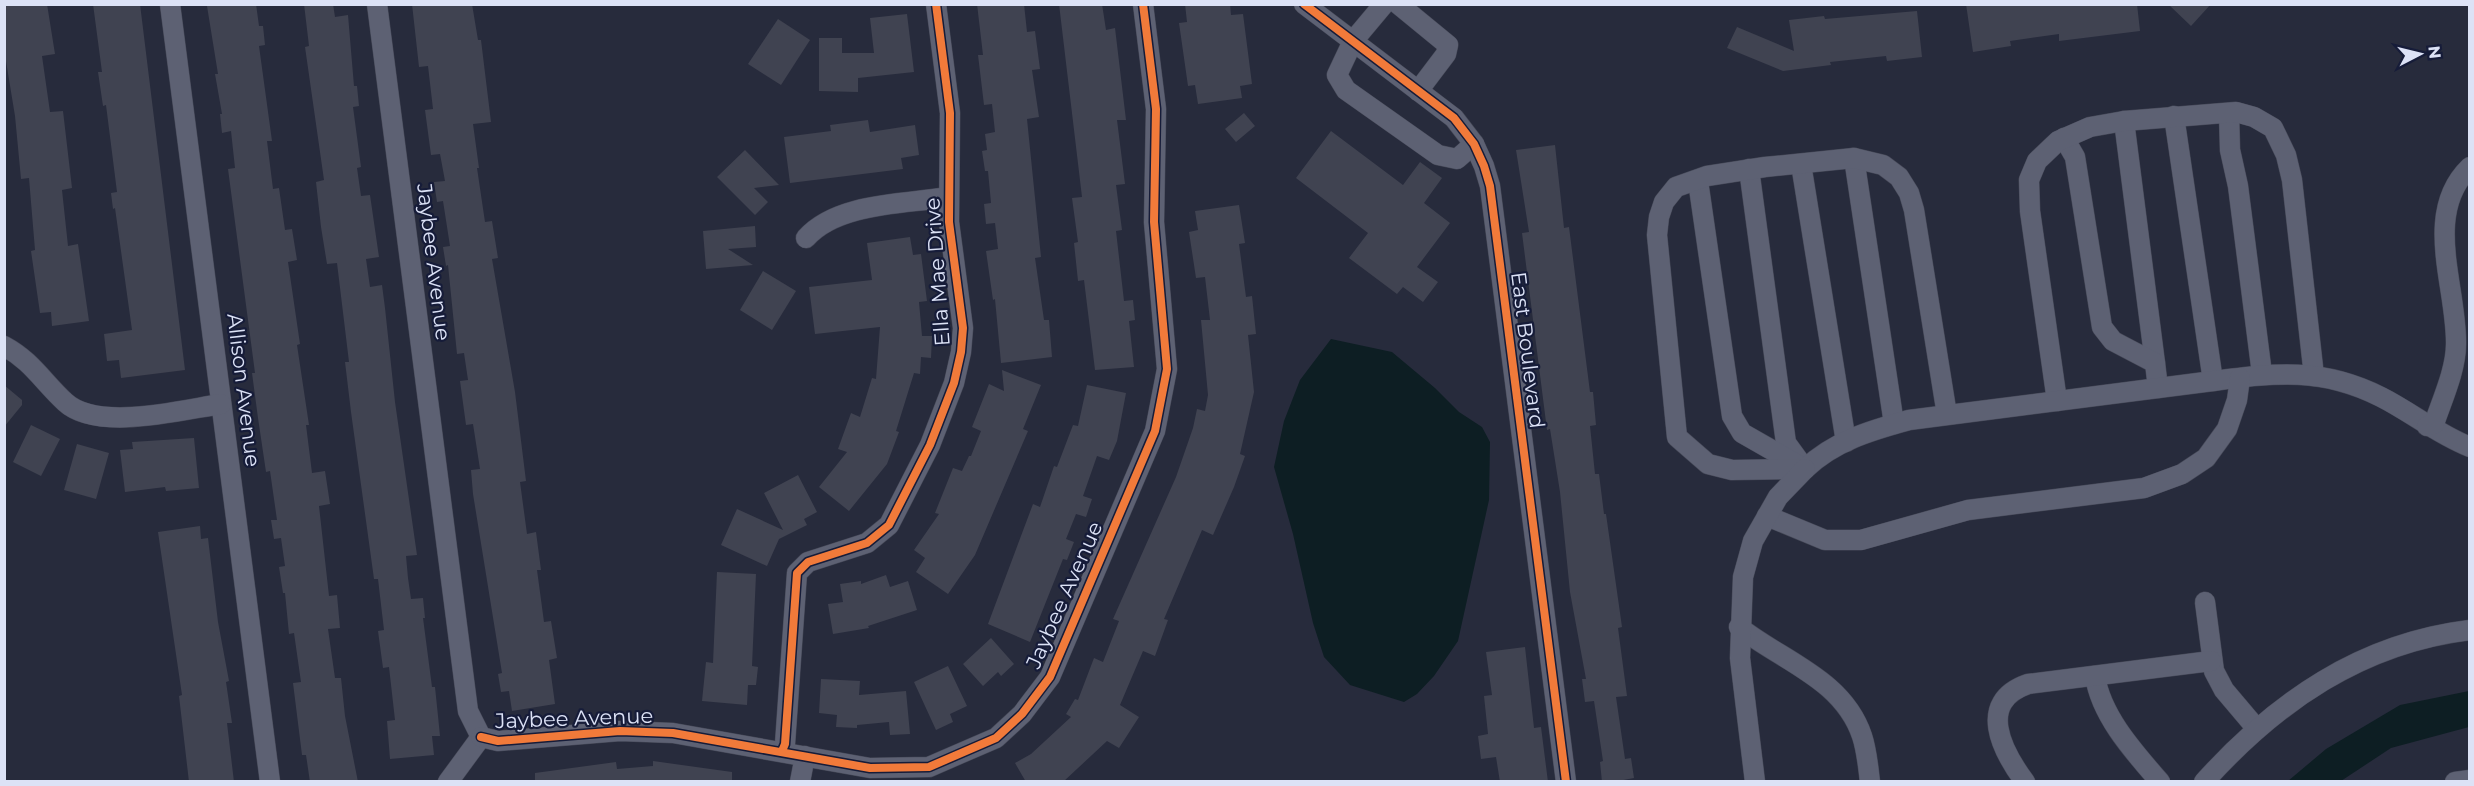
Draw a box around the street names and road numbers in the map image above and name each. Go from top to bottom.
street label: Jaybee Avenue [412,181,456,342]
street label: Ella Mae Drive [919,197,955,347]
street label: East Boulevard [1506,270,1550,430]
street label: Allison Avenue [222,312,266,468]
street label: Jaybee Avenue [1020,518,1108,673]
street label: Jaybee Avenue [493,703,654,733]

